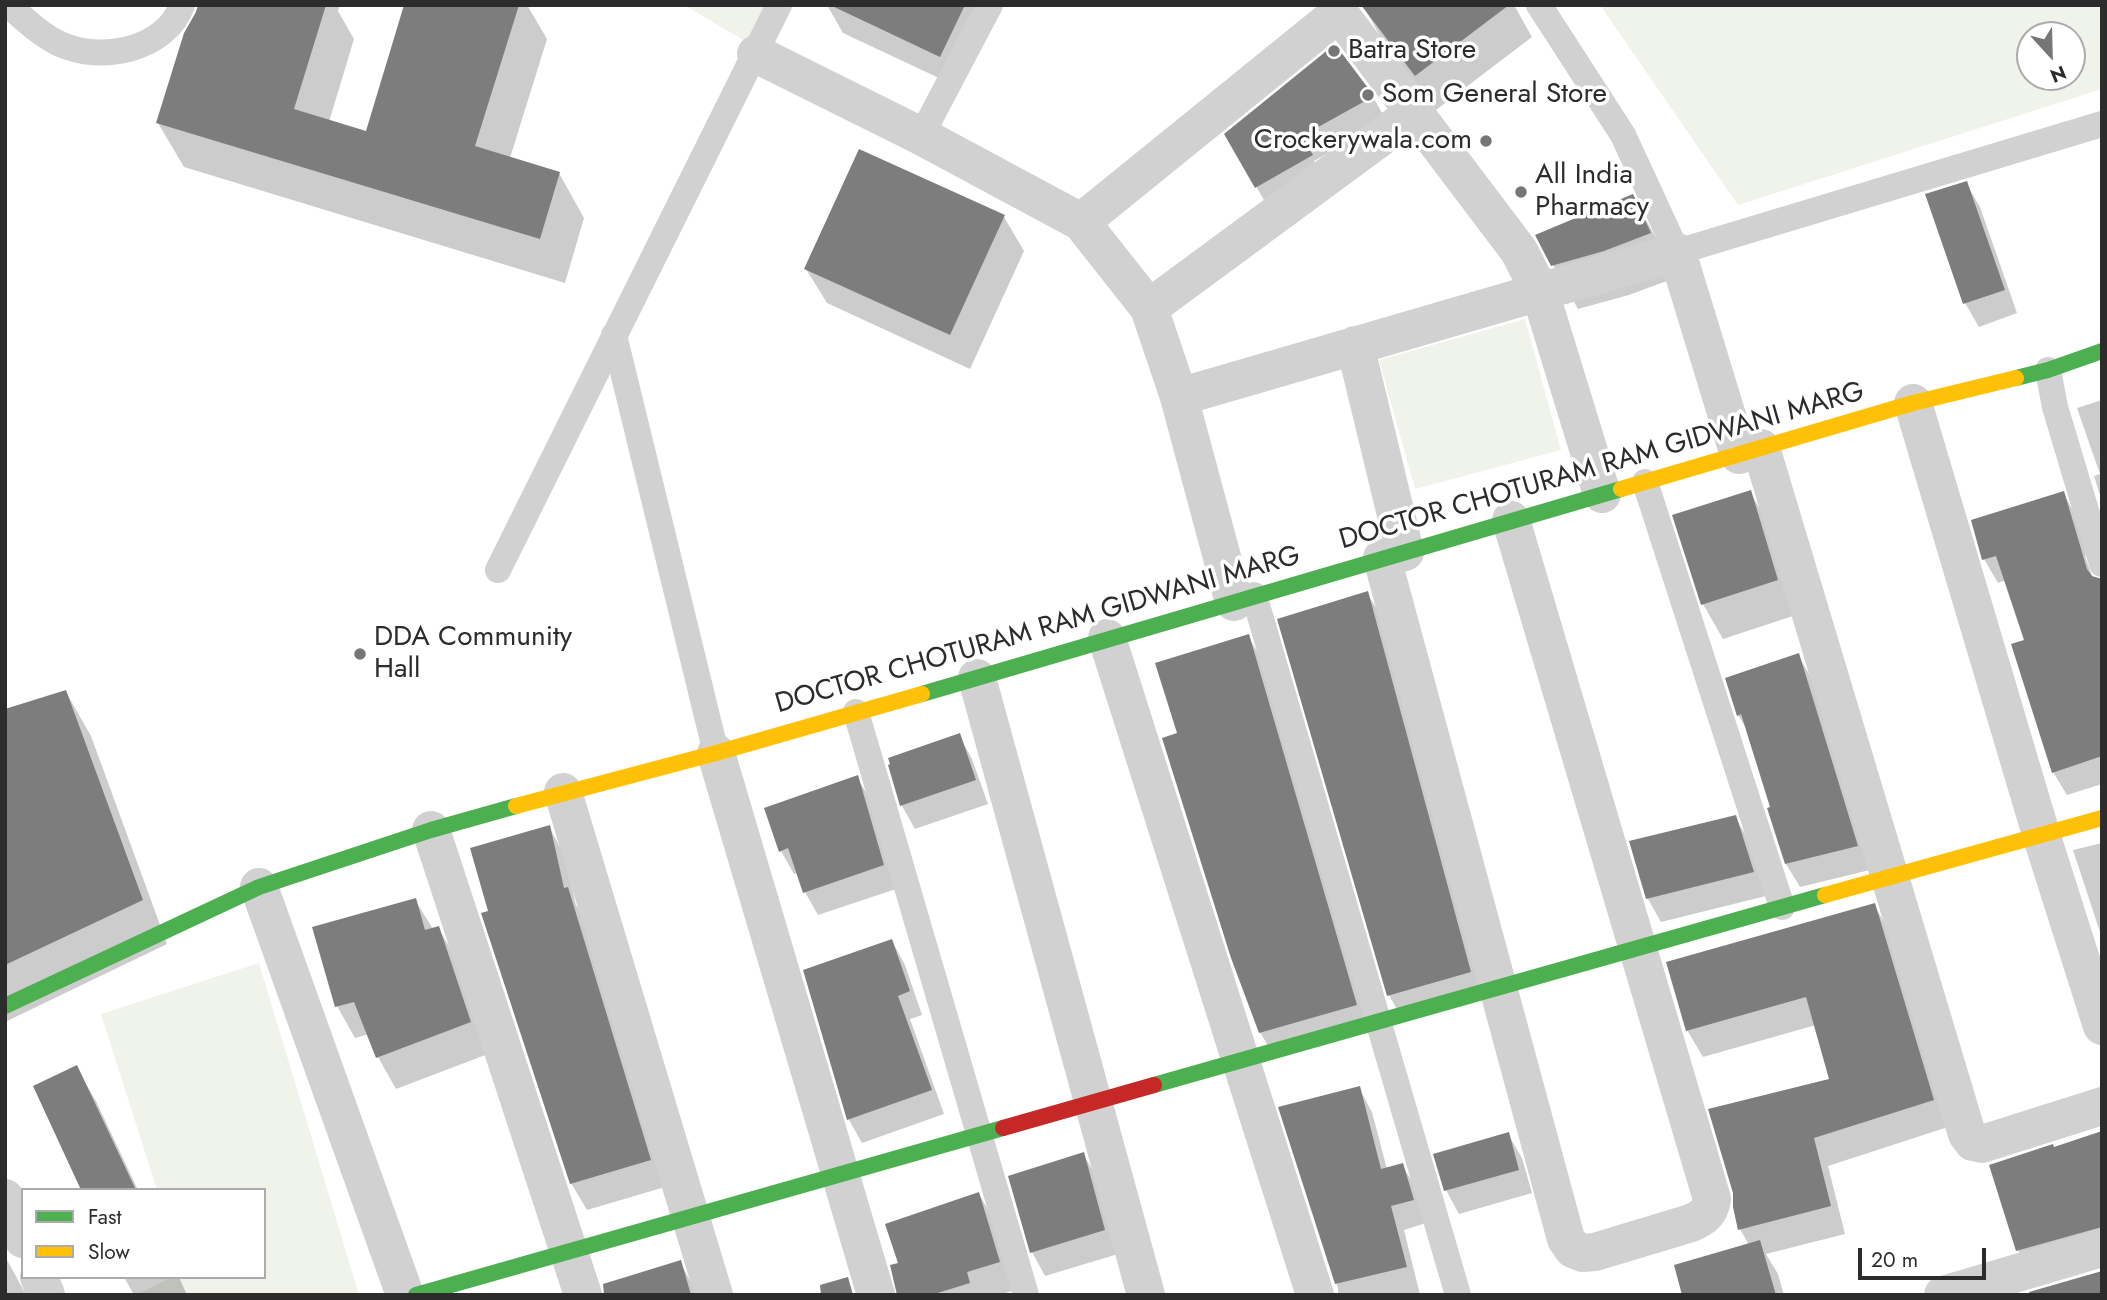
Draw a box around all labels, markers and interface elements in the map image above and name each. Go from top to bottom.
north arrow [2016,21,2086,91]
place label: Batra Store [1348,34,1476,68]
marker: Batra Store [1326,43,1342,59]
text: N [2046,59,2070,89]
place label: Som General Store [1382,78,1607,112]
marker: Som General Store [1360,87,1376,103]
place label: Crockerywala.com [1254,124,1472,158]
marker: Crockerywala.com [1478,133,1494,149]
place label: All India Pharmacy [1535,159,1649,225]
marker: All India Pharmacy [1513,184,1529,200]
street label: DOCTOR CHOTURAM RAM GIDWANI MARG [1336,376,1868,558]
street label: DOCTOR CHOTURAM RAM GIDWANI MARG [772,540,1304,722]
place label: DDA Community Hall [374,621,572,687]
marker: DDA Community Hall [352,646,368,662]
legend [21,1188,266,1279]
text: Fast [88,1202,121,1232]
scale bar [1862,1234,1990,1278]
text: Slow [88,1237,130,1267]
text: 20 m [1871,1245,1918,1275]

